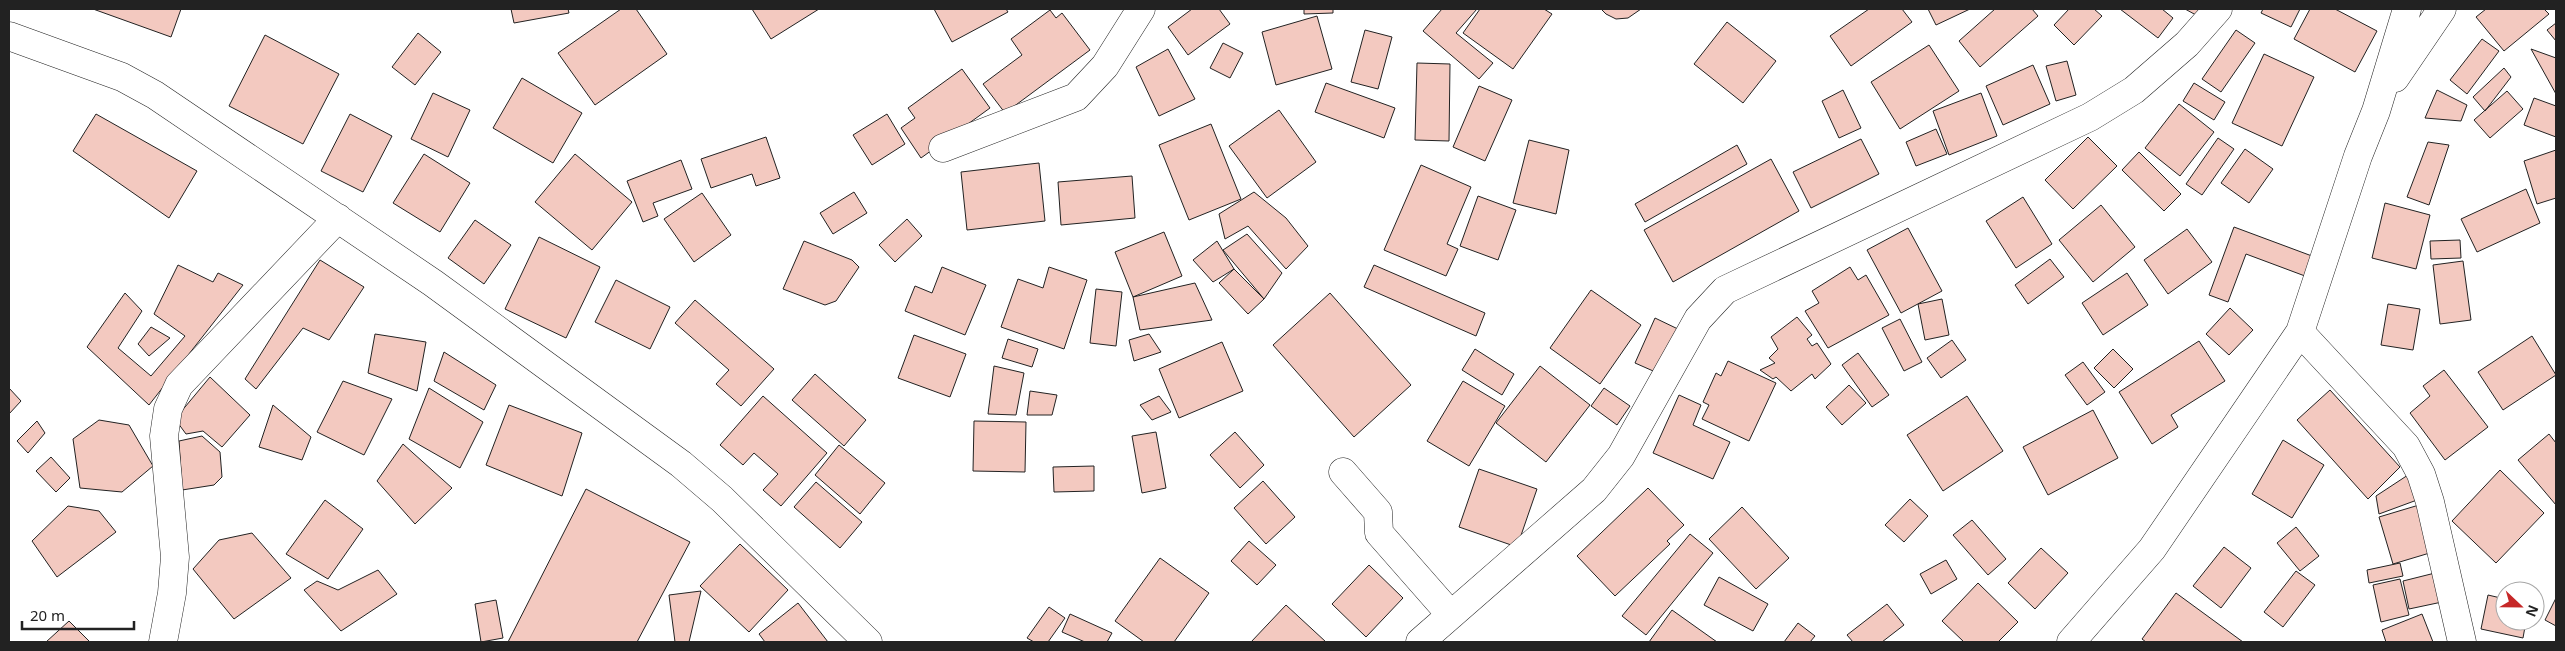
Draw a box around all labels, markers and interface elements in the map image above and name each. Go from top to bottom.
north arrow [2495,581,2545,631]
scale bar [22,598,135,630]
text: N [2522,602,2543,620]
text: 20 m [30,605,65,625]

